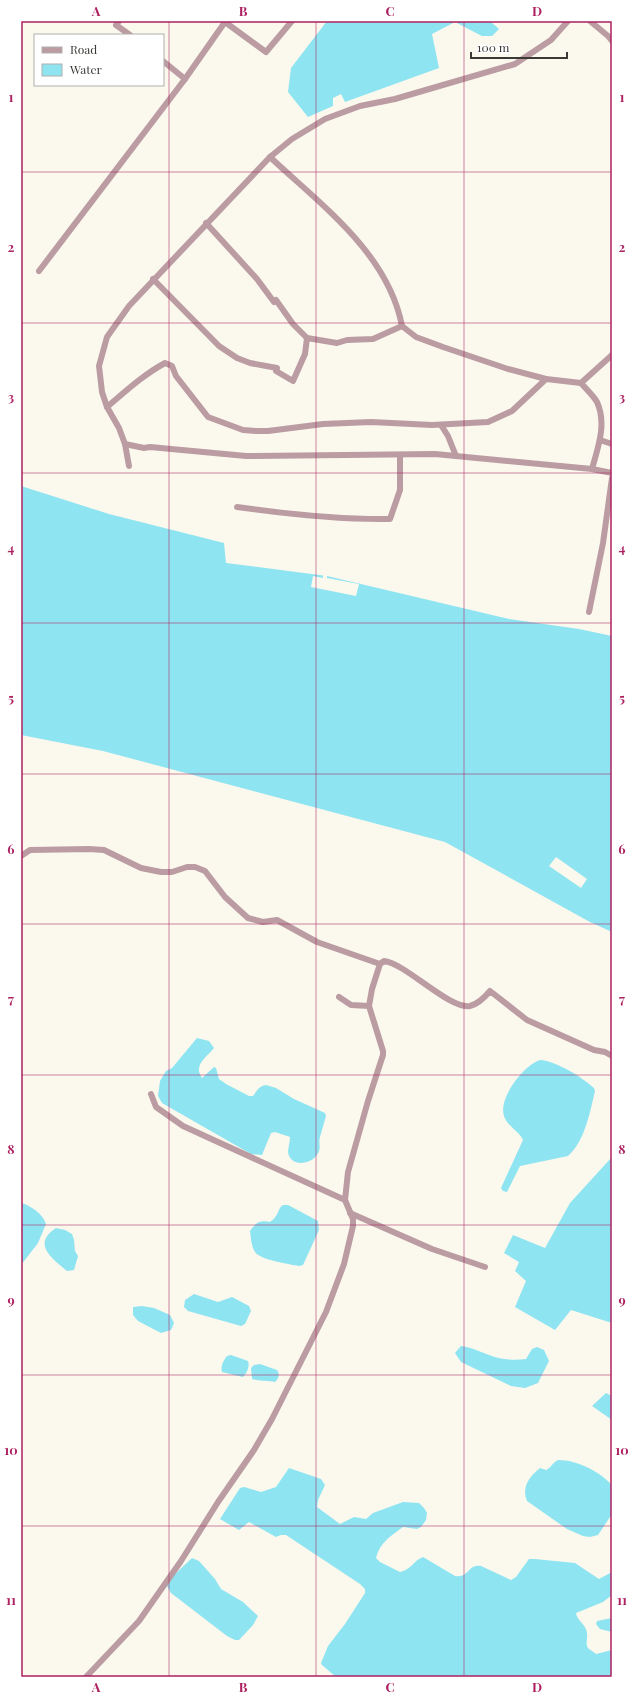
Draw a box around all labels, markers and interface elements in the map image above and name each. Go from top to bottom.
text: A [91,2,101,19]
text: B [239,2,248,19]
text: C [385,2,395,19]
text: D [532,2,542,19]
legend [34,34,164,86]
scale bar [471,34,567,60]
text: 100 m [477,39,510,55]
text: Road [70,41,97,57]
text: Water [69,61,103,77]
text: 1 [9,88,14,105]
text: 1 [620,88,625,105]
text: 2 [8,238,15,255]
text: 2 [619,238,626,255]
text: 3 [8,388,14,405]
text: 3 [619,388,625,405]
text: 4 [8,539,15,556]
text: 4 [619,539,626,556]
text: 5 [8,689,14,706]
text: 5 [619,689,625,706]
text: 6 [7,840,15,857]
text: 6 [618,840,626,857]
text: 7 [8,990,14,1007]
text: 7 [619,990,625,1007]
text: 8 [7,1140,15,1157]
text: 8 [618,1140,626,1157]
text: 9 [7,1291,15,1308]
text: 9 [618,1291,626,1308]
text: 10 [4,1441,18,1458]
text: 10 [615,1441,629,1458]
text: 11 [6,1591,16,1608]
text: 11 [617,1591,627,1608]
text: A [91,1678,101,1695]
text: B [239,1678,248,1695]
text: C [385,1678,395,1695]
text: D [532,1678,542,1695]

